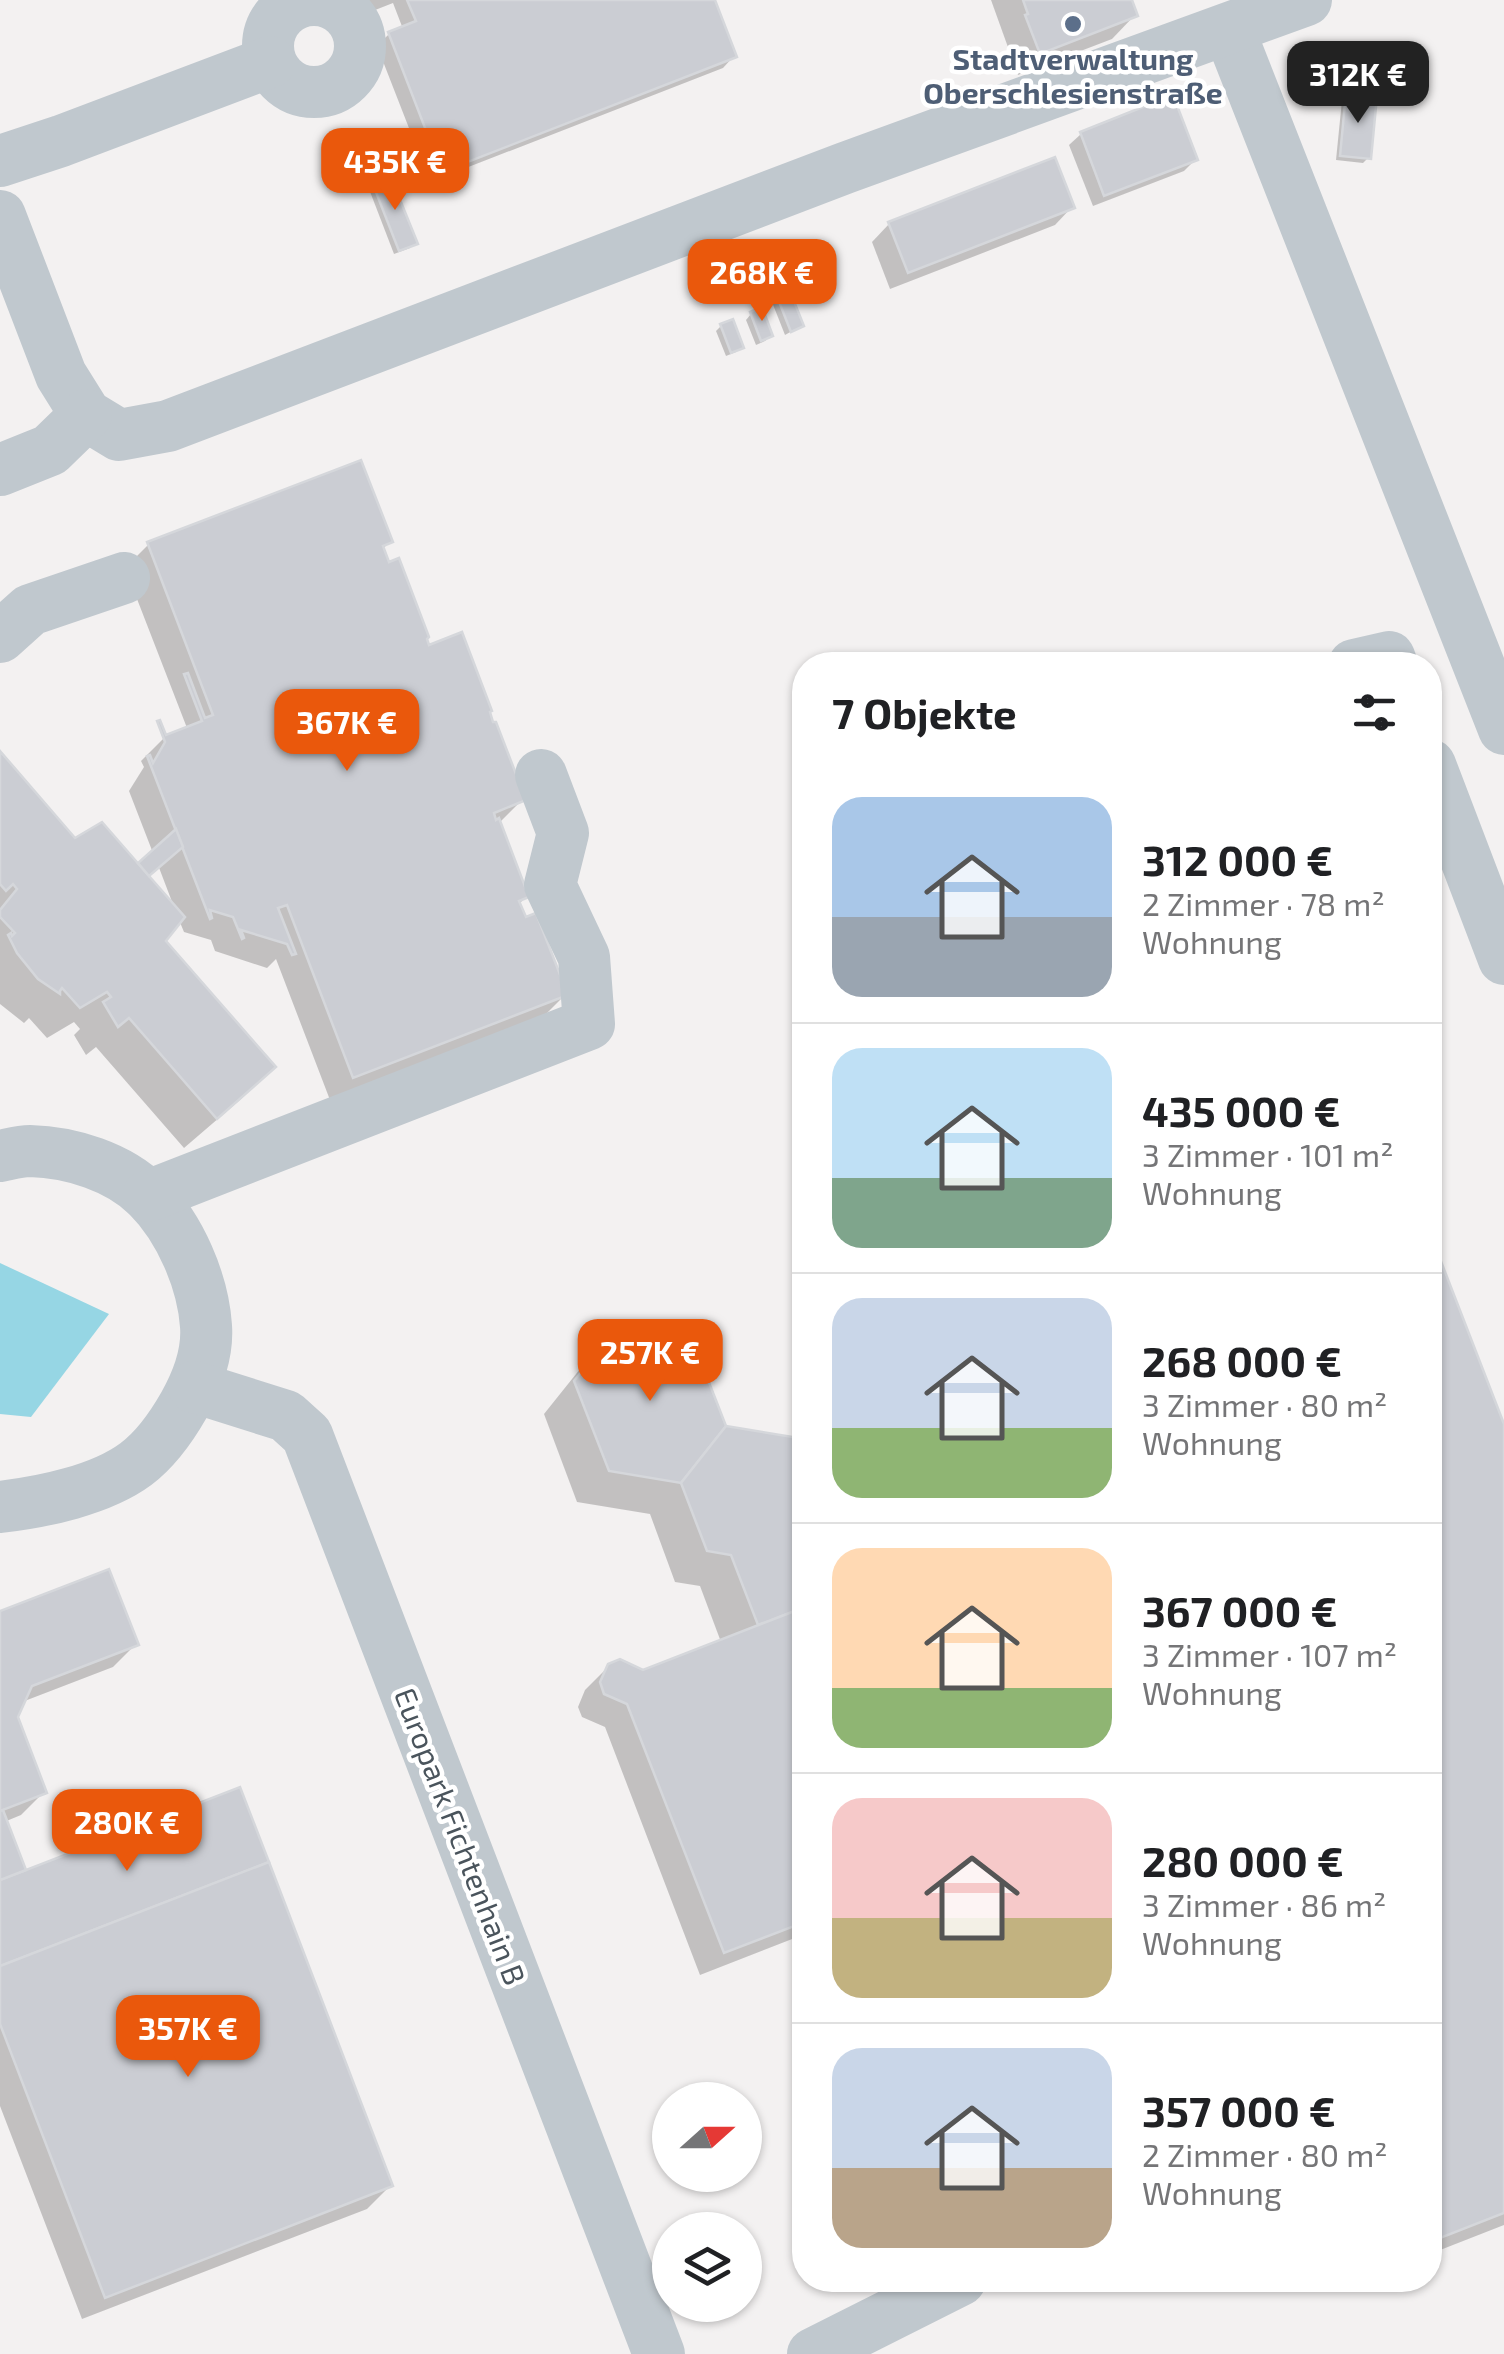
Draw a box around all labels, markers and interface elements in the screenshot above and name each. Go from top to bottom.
marker: Stadtverwaltung Oberschlesienstraße [1062,13,1084,35]
place label: Stadtverwaltung Oberschlesienstraße [923,40,1223,110]
pin: 312K € [1277,41,1439,126]
text: 312K € [1309,54,1407,92]
pin: 435K € [314,128,476,213]
text: 435K € [343,141,447,179]
pin: 268K € [681,239,843,324]
text: 268K € [710,252,814,290]
icon: filters [1347,685,1402,740]
text: 7 Objekte [832,687,1017,737]
pin: 367K € [266,689,428,774]
text: 367K € [296,702,398,740]
text: 312 000 € [1142,834,1333,884]
icon: home [912,837,1032,957]
text: 2 Zimmer · 78 m² [1142,884,1385,922]
text: Wohnung [1142,922,1282,960]
text: 435 000 € [1142,1085,1340,1135]
icon: home [912,1088,1032,1208]
text: 3 Zimmer · 101 m² [1142,1135,1393,1173]
text: Wohnung [1142,1173,1282,1211]
pin: 257K € [569,1319,731,1404]
text: 257K € [600,1332,700,1370]
text: 268 000 € [1142,1335,1342,1385]
icon: home [912,1338,1032,1458]
text: 3 Zimmer · 80 m² [1142,1385,1387,1423]
text: Wohnung [1142,1423,1282,1461]
text: 367 000 € [1142,1585,1337,1635]
icon: home [912,1588,1032,1708]
text: 3 Zimmer · 107 m² [1142,1635,1397,1673]
text: Wohnung [1142,1673,1282,1711]
street label: Europark Fichtenhain B [388,1683,534,1989]
pin: 280K € [46,1789,208,1874]
text: 280K € [74,1802,180,1840]
text: 280 000 € [1142,1835,1344,1885]
icon: home [912,1838,1032,1958]
text: 3 Zimmer · 86 m² [1142,1885,1386,1923]
text: Wohnung [1142,1923,1282,1961]
pin: 357K € [107,1995,269,2080]
text: 357K € [138,2008,238,2046]
north arrow [652,2082,762,2192]
map controls [652,2082,762,2322]
text: 357 000 € [1142,2085,1336,2135]
icon: home [912,2088,1032,2208]
text: 2 Zimmer · 80 m² [1142,2135,1388,2173]
text: Wohnung [1142,2173,1282,2211]
button: layers [652,2212,762,2322]

